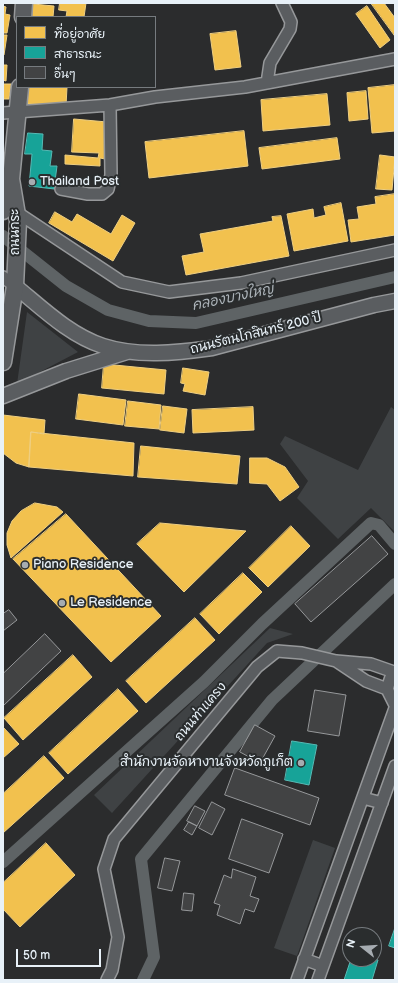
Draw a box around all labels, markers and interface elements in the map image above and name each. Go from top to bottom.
legend [16,16,156,88]
text: ที่อยู่อาศัย [54,27,105,42]
text: สาธารณะ [54,47,102,62]
text: อื่นๆ [54,67,76,82]
place label: Thailand Post [40,174,119,190]
marker: Thailand Post [27,177,37,187]
street label: ถนนกระ [8,209,24,255]
water label: คลองบางใหญ่ [191,281,275,315]
street label: ถนนรัตนโกสินทร์ 200 ปี [189,310,323,358]
place label: Piano Residence [33,557,133,573]
marker: Piano Residence [20,560,30,570]
place label: Le Residence [70,595,152,611]
marker: Le Residence [57,598,67,608]
street label: ถนนท่าแครง [172,679,230,745]
place label: สำนักงานจัดหางานจังหวัดภูเก็ต [120,755,293,771]
marker: สำนักงานจัดหางานจังหวัดภูเก็ต [296,758,306,768]
north arrow [342,927,382,967]
text: N [344,938,358,949]
scale bar [18,941,103,967]
text: 50 m [23,948,50,963]

